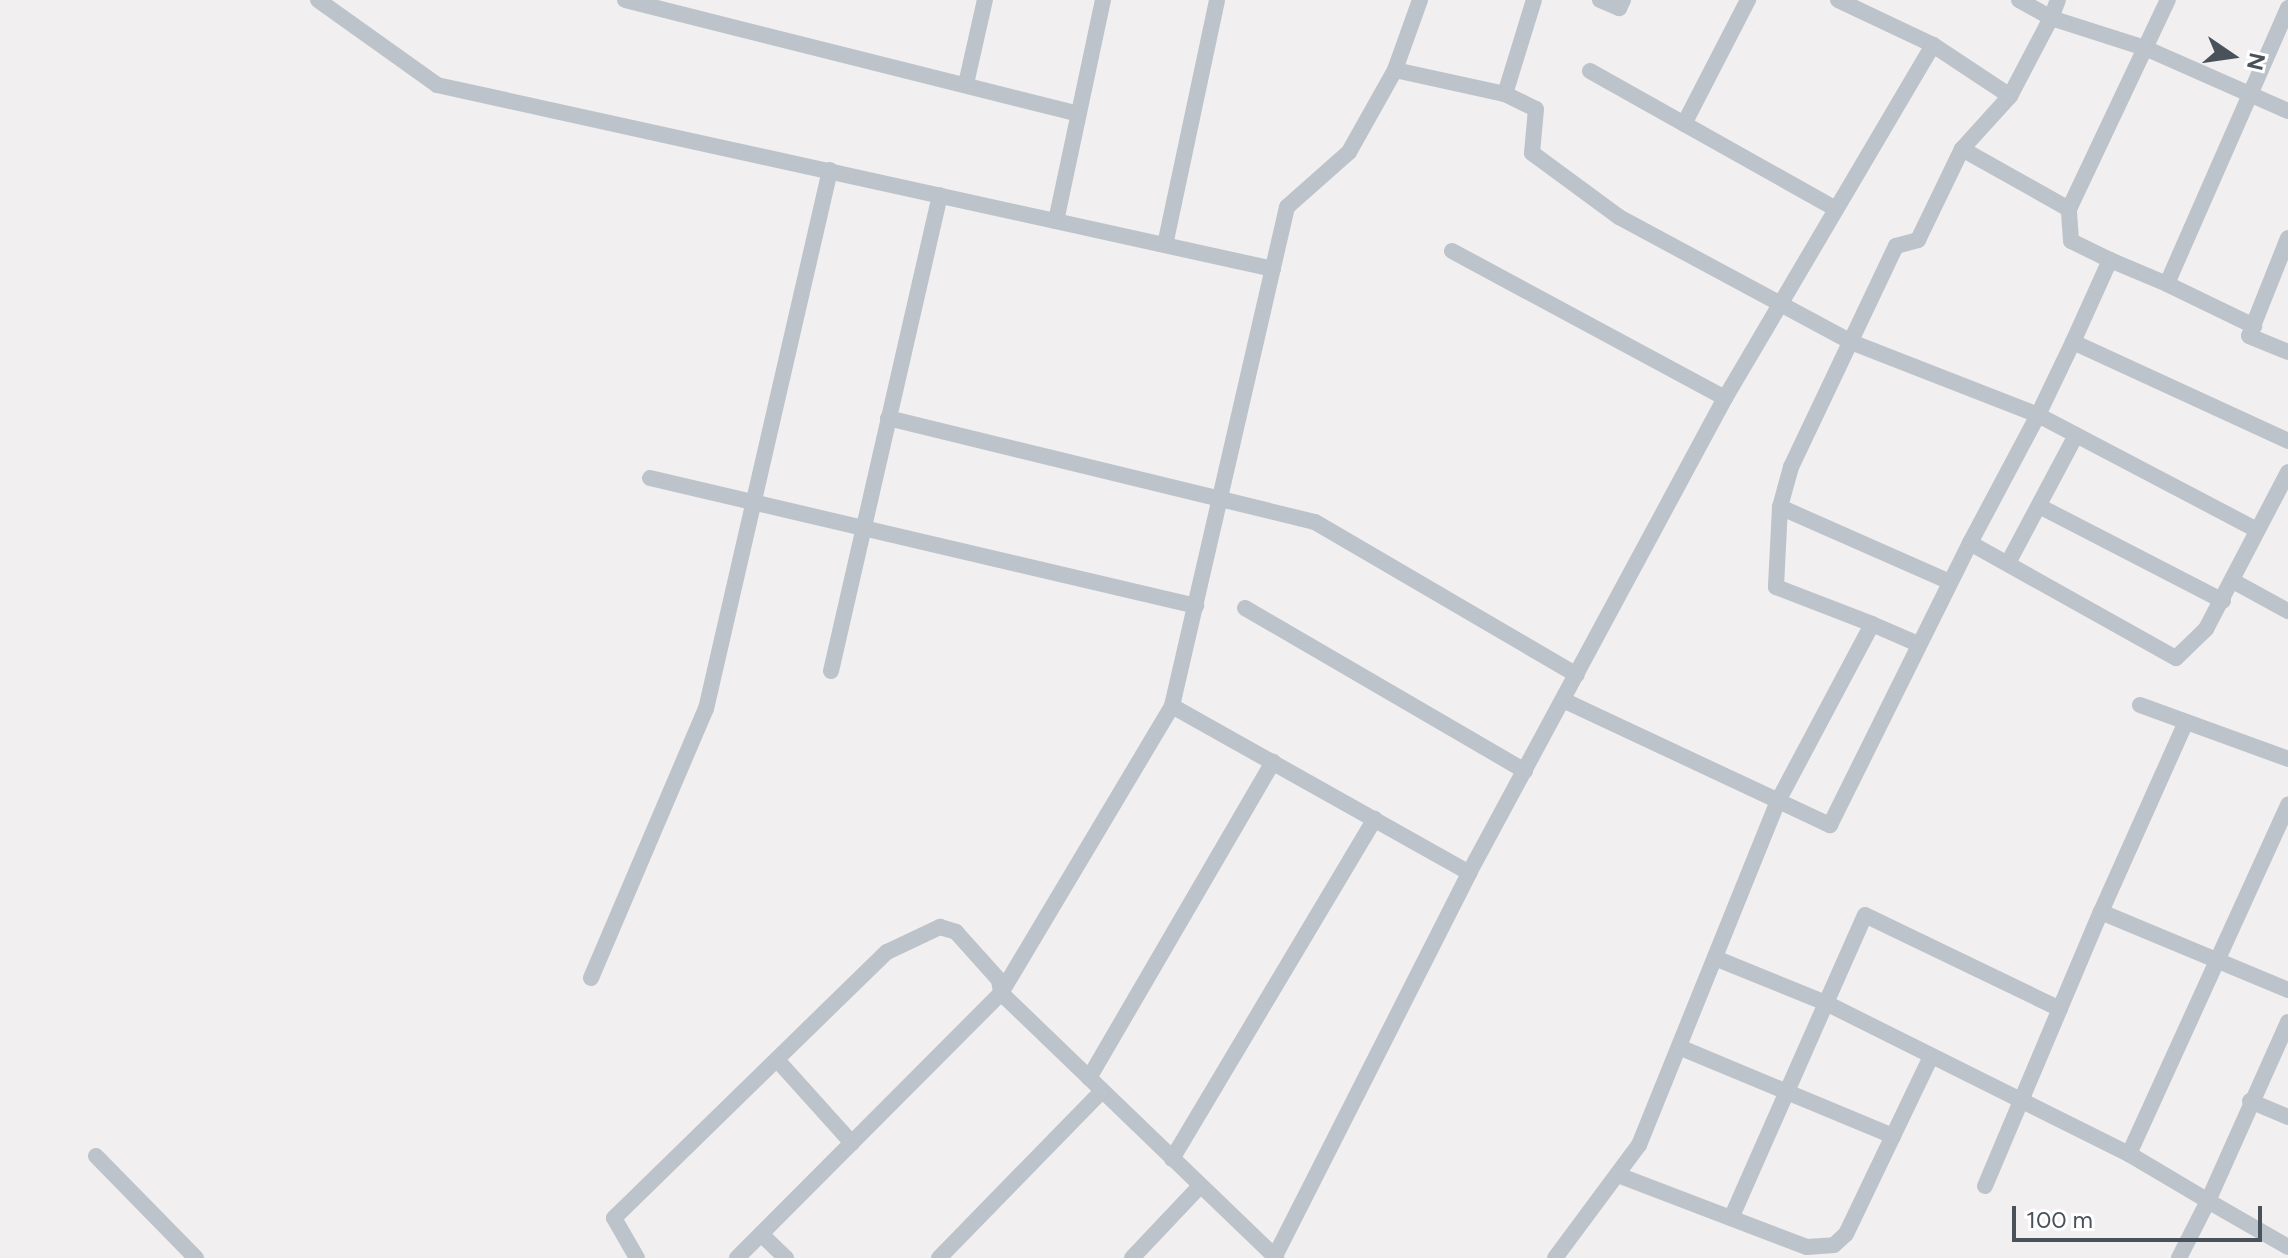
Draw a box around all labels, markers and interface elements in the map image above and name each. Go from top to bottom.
north arrow [2192,16,2272,96]
text: N [2241,50,2271,73]
scale bar [2016,1190,2266,1240]
text: 100 m [2026,1205,2093,1234]

